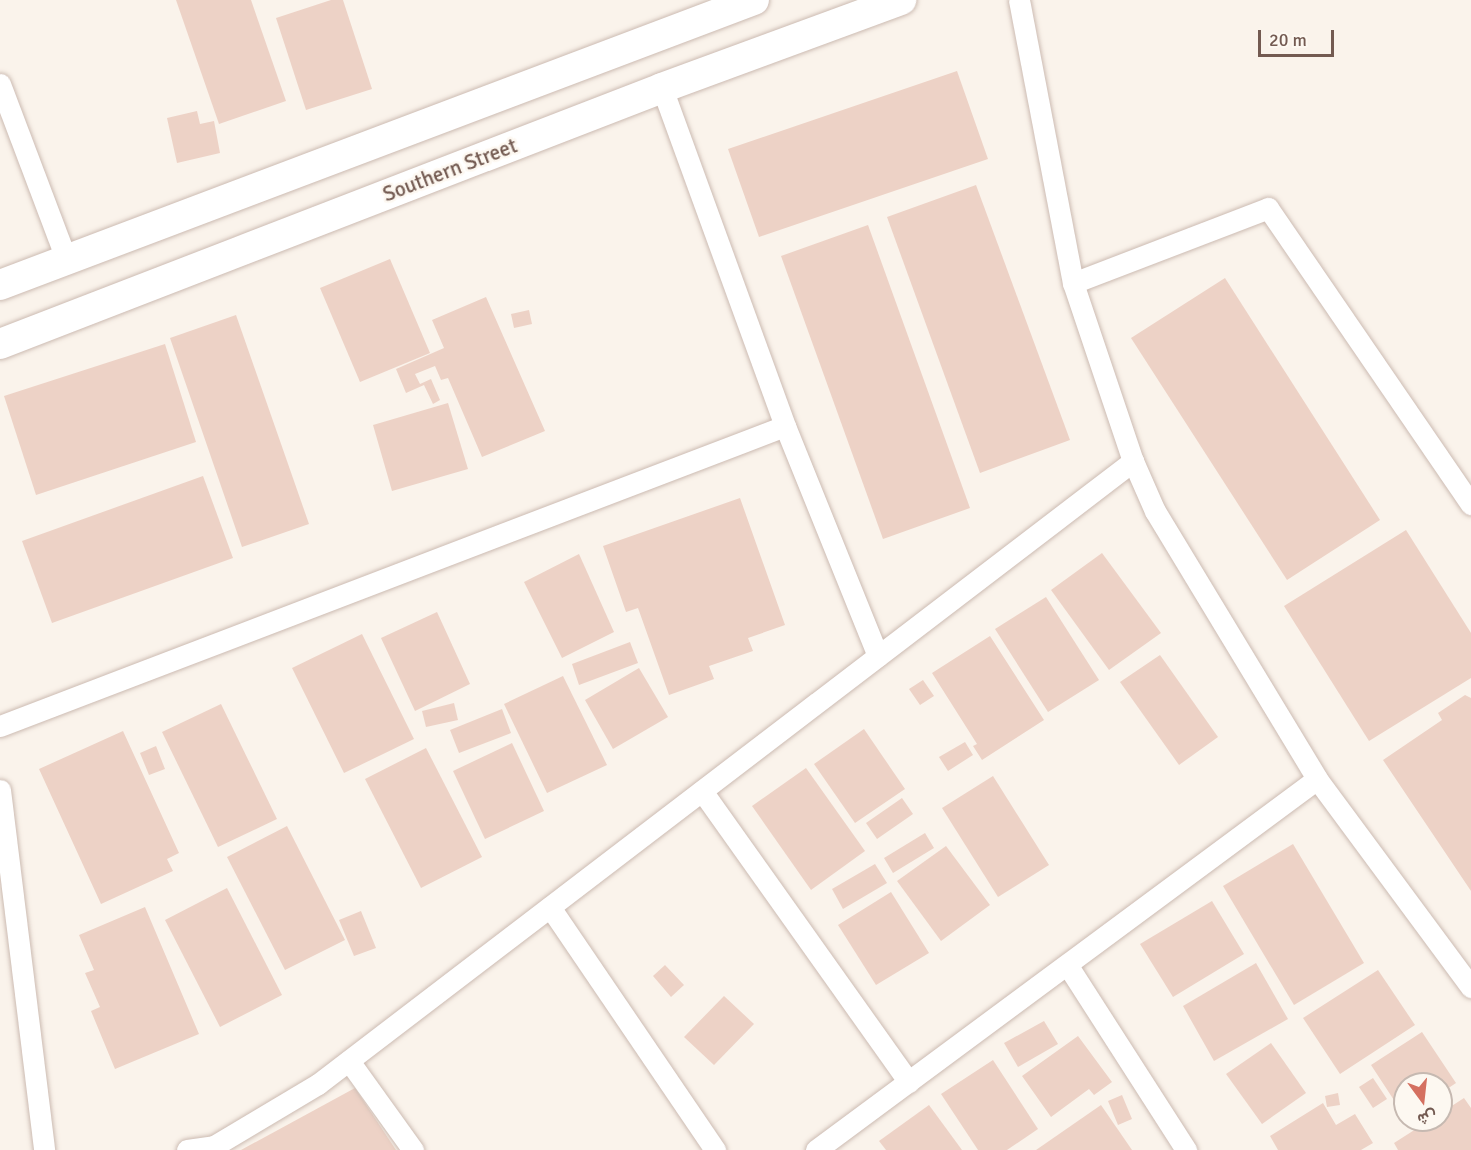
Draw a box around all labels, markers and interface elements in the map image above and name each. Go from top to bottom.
scale bar [1261,18,1338,56]
text: 20 m [1269,29,1307,51]
street label: Southern Street [379,133,521,207]
north arrow [1393,1072,1453,1132]
text: ش [1415,1105,1439,1130]

